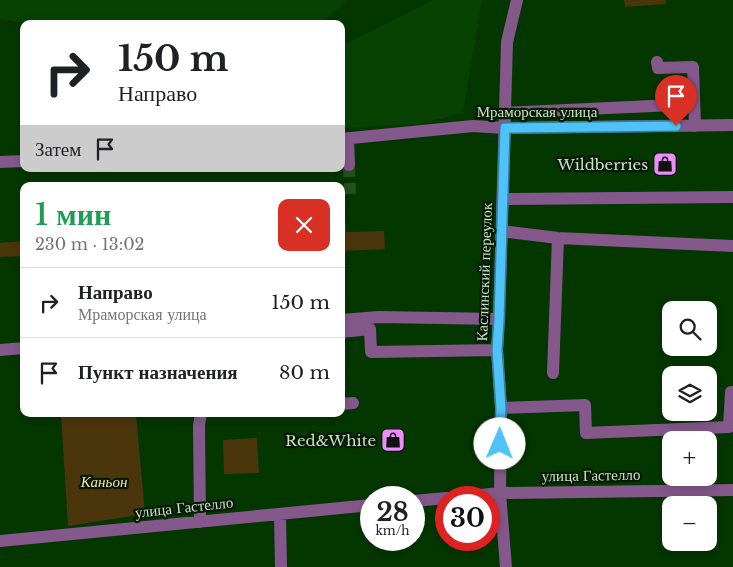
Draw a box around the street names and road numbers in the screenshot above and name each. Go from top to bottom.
street label: Мраморская улица [477,102,598,121]
street label: Каслинский переулок [472,202,496,342]
street label: улица Гастелло [542,465,640,485]
street label: улица Гастелло [134,492,234,522]

